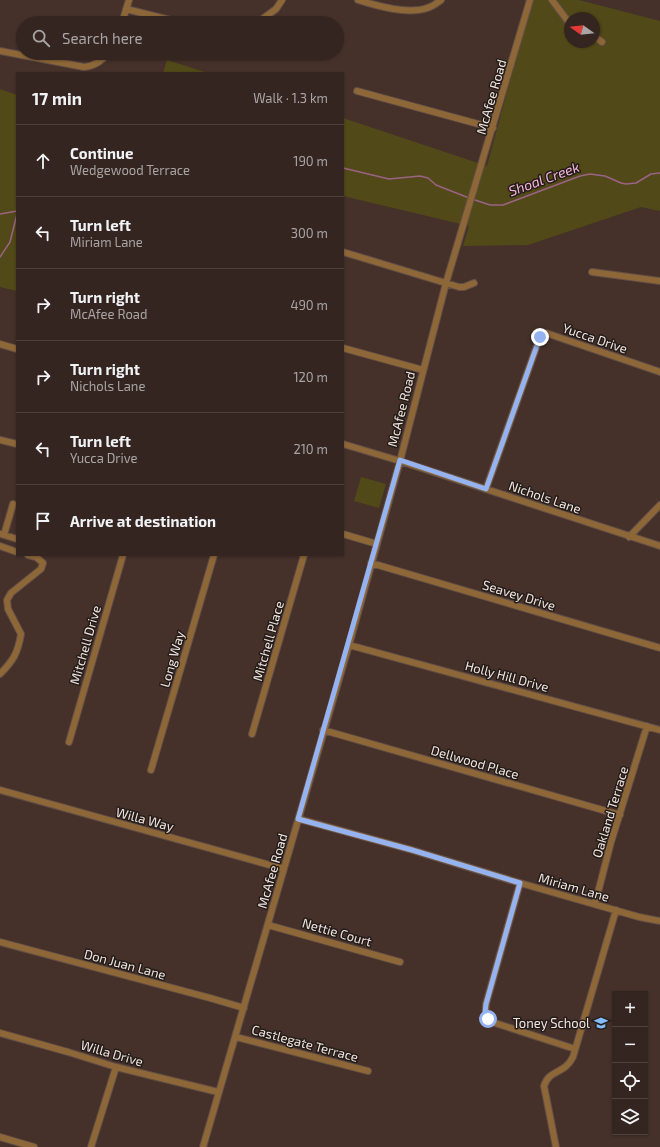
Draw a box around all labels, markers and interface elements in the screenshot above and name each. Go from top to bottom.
north arrow [564,12,600,48]
search box [16,16,344,60]
icon: search [30,27,52,49]
text: Search here [62,29,143,47]
street label: McAfee Road [473,58,509,136]
text: 17 min [32,88,82,108]
text: Walk · 1.3 km [253,90,328,106]
text: Continue [70,144,133,162]
icon: ahead [32,150,54,172]
text: 190 m [293,153,328,169]
water label: Shoal Creek [506,158,582,199]
text: Wedgewood Terrace [70,162,190,178]
text: Turn left [70,216,131,234]
icon: left [32,222,54,244]
text: 300 m [291,225,328,241]
text: Miriam Lane [70,234,143,250]
text: Turn right [70,288,140,306]
icon: right [32,294,54,316]
text: 490 m [290,297,328,313]
text: McAfee Road [70,306,147,322]
street label: Yucca Drive [560,319,630,357]
route end [531,328,549,346]
text: Turn right [70,360,140,378]
icon: right [32,366,54,388]
text: 120 m [293,369,328,385]
street label: McAfee Road [384,370,418,448]
text: Nichols Lane [70,378,145,394]
text: Turn left [70,432,131,450]
icon: left [32,438,54,460]
text: 210 m [293,441,328,457]
text: Yucca Drive [70,450,138,466]
street label: Nichols Lane [507,477,583,517]
icon: arrive [32,510,54,532]
text: Arrive at destination [70,512,216,530]
street label: Seavey Drive [481,576,557,614]
street label: Mitchell Place [249,599,287,683]
street label: Mitchell Drive [66,604,104,686]
street label: Long Way [156,629,188,689]
street label: Holly Hill Drive [463,657,551,695]
street label: Dellwood Place [429,742,521,782]
street label: Oakland Terrace [588,764,632,860]
street label: Willa Way [114,804,176,834]
street label: McAfee Road [254,832,290,910]
street label: Miriam Lane [537,869,611,905]
street label: Nettie Court [300,914,374,950]
street label: Don Juan Lane [82,945,168,983]
map controls [612,991,648,1135]
button: + [612,991,648,1027]
route start [479,1010,497,1028]
place label: Toney School [513,1015,590,1031]
school or university icon: Toney School [593,1015,609,1031]
street label: Castlegate Terrace [250,1021,360,1065]
button: − [612,1027,648,1063]
street label: Willa Drive [79,1036,145,1070]
button: locate [612,1063,648,1099]
button: layers [612,1099,648,1135]

